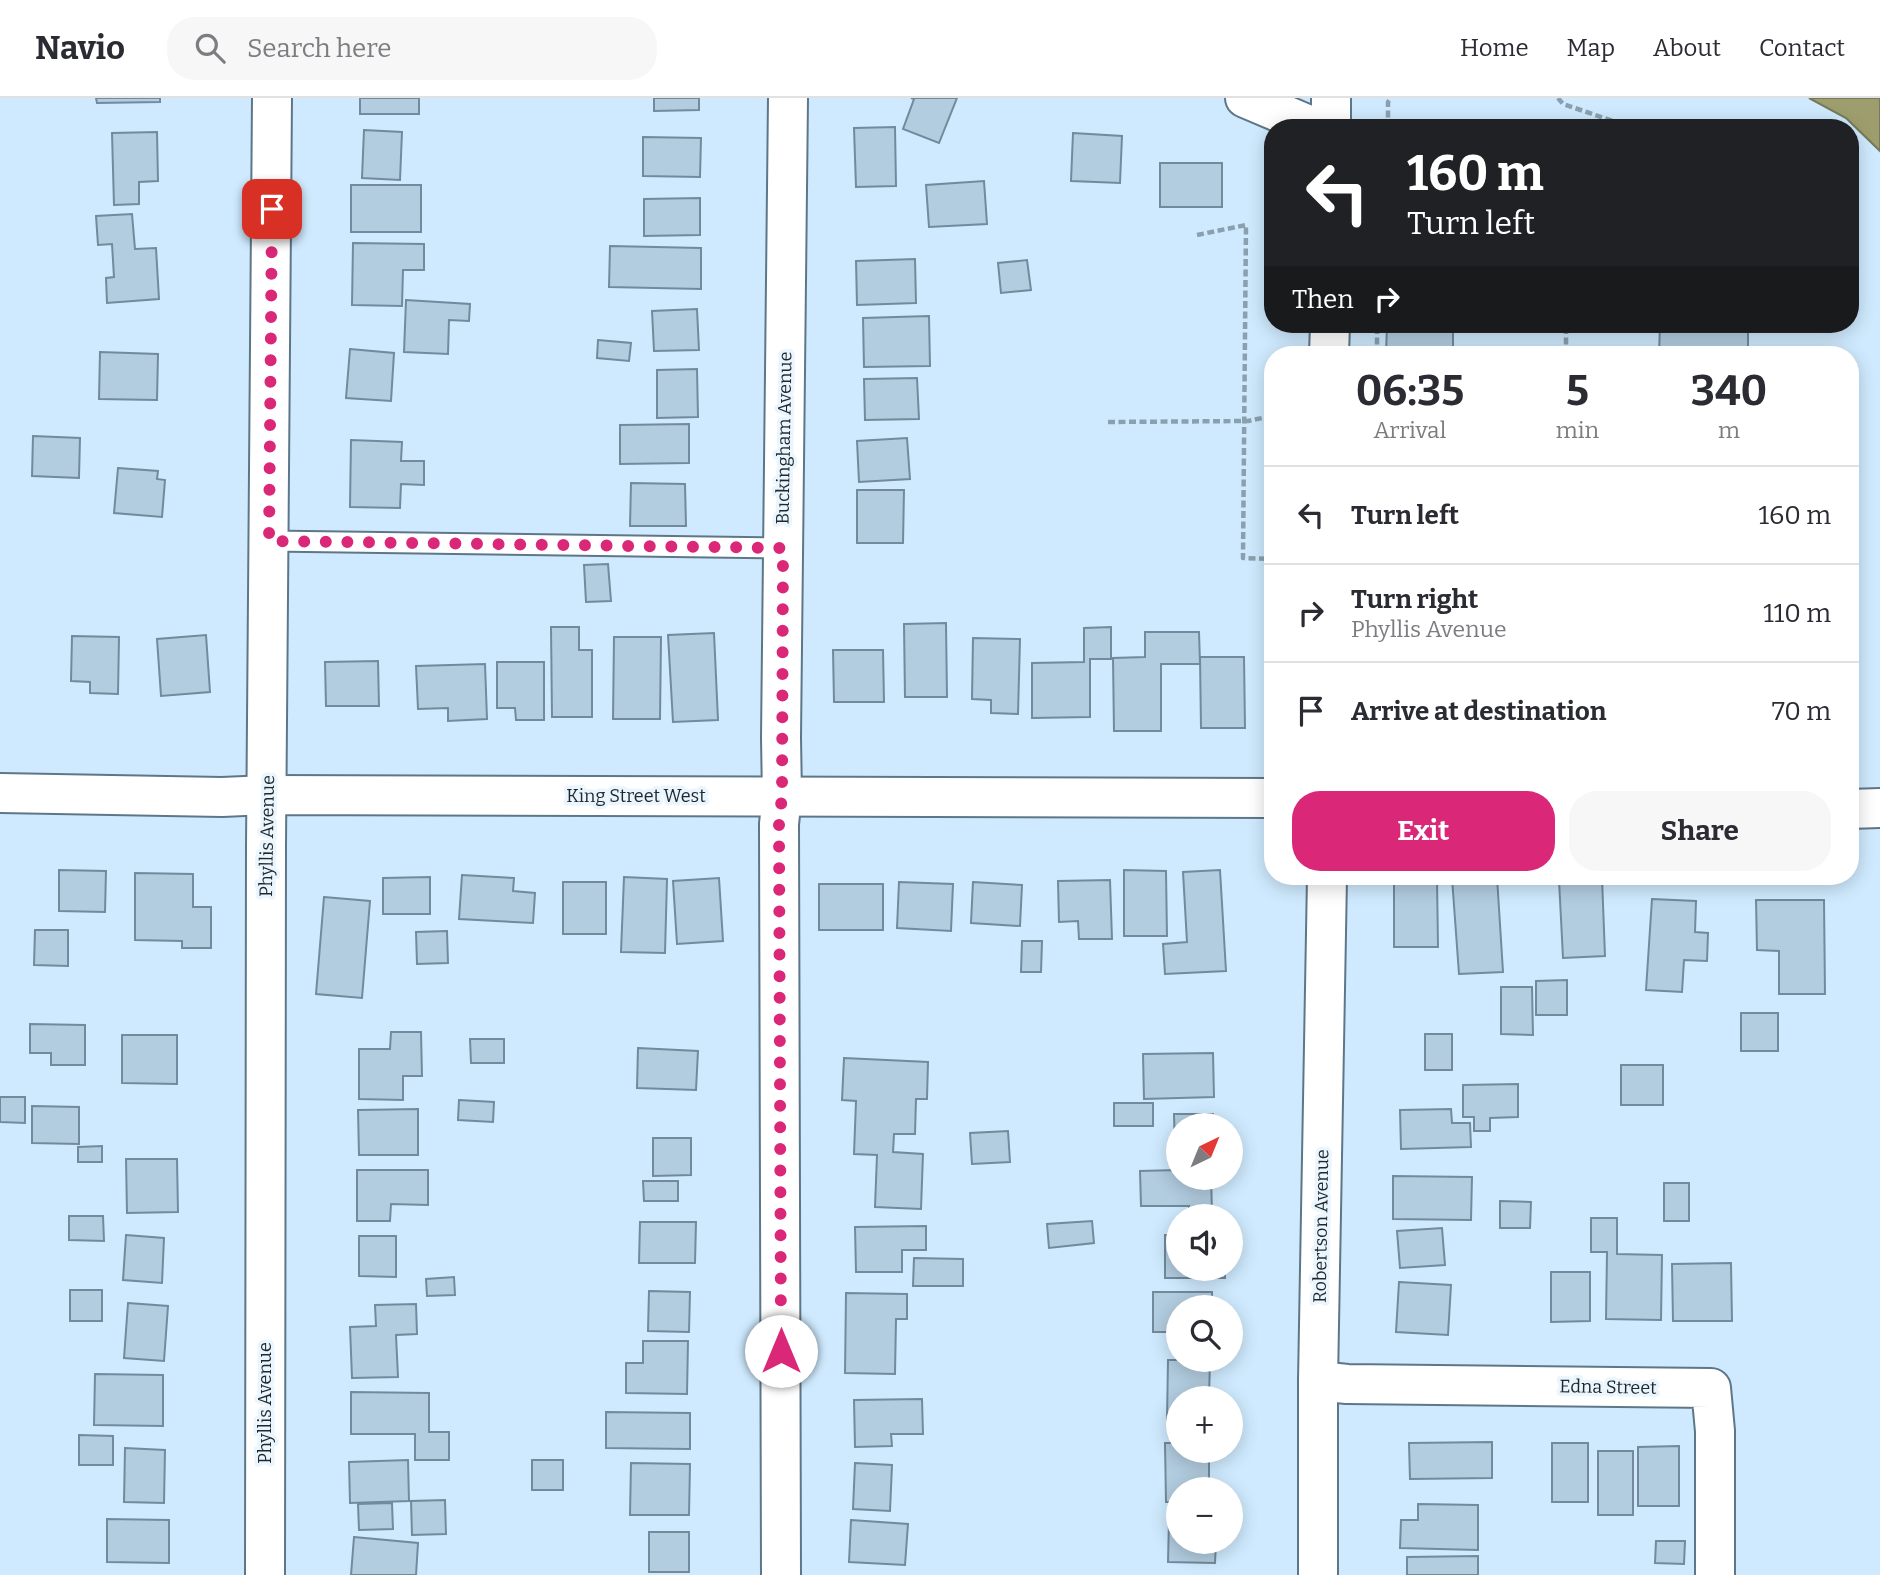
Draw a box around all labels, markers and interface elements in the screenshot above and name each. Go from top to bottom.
search box [167,17,657,80]
text: Navio [35,28,125,68]
icon: search [191,29,229,67]
text: Search here [247,33,391,64]
text: Home [1460,34,1529,62]
text: Map [1567,34,1615,62]
text: About [1653,34,1721,62]
text: Contact [1759,34,1845,62]
text: 160 m [1407,144,1544,203]
icon: left [1292,147,1383,238]
pin [242,179,302,239]
icon: arrive [253,190,291,228]
text: Turn left [1407,204,1535,242]
icon: right [1368,280,1406,318]
text: Then [1292,284,1354,315]
street label: Buckingham Avenue [771,351,797,525]
text: 06:35 [1356,366,1464,416]
text: 5 [1566,366,1589,416]
text: 340 [1691,366,1767,416]
text: Arrival [1373,416,1446,444]
text: min [1556,416,1599,444]
text: m [1718,416,1740,444]
icon: left [1292,496,1330,534]
text: Turn left [1351,500,1459,531]
text: 160 m [1759,500,1831,531]
text: Turn right [1351,584,1478,615]
icon: right [1292,594,1330,632]
text: 110 m [1763,598,1831,629]
text: Phyllis Avenue [1351,615,1507,643]
icon: arrive [1292,692,1330,730]
text: Arrive at destination [1351,696,1606,727]
text: 70 m [1772,696,1831,727]
street label: Phyllis Avenue [255,775,279,897]
street label: King Street West [566,785,706,807]
button: Exit [1292,791,1555,871]
button: Share [1569,791,1831,871]
north arrow [1166,1113,1242,1190]
map controls [1166,1113,1243,1554]
street label: Robertson Avenue [1309,1149,1333,1303]
button: sound [1166,1204,1243,1281]
button: search [1166,1295,1243,1372]
position arrow [744,1314,818,1388]
street label: Phyllis Avenue [254,1342,276,1464]
street label: Edna Street [1559,1375,1657,1399]
button: + [1166,1386,1243,1463]
button: − [1166,1477,1243,1554]

